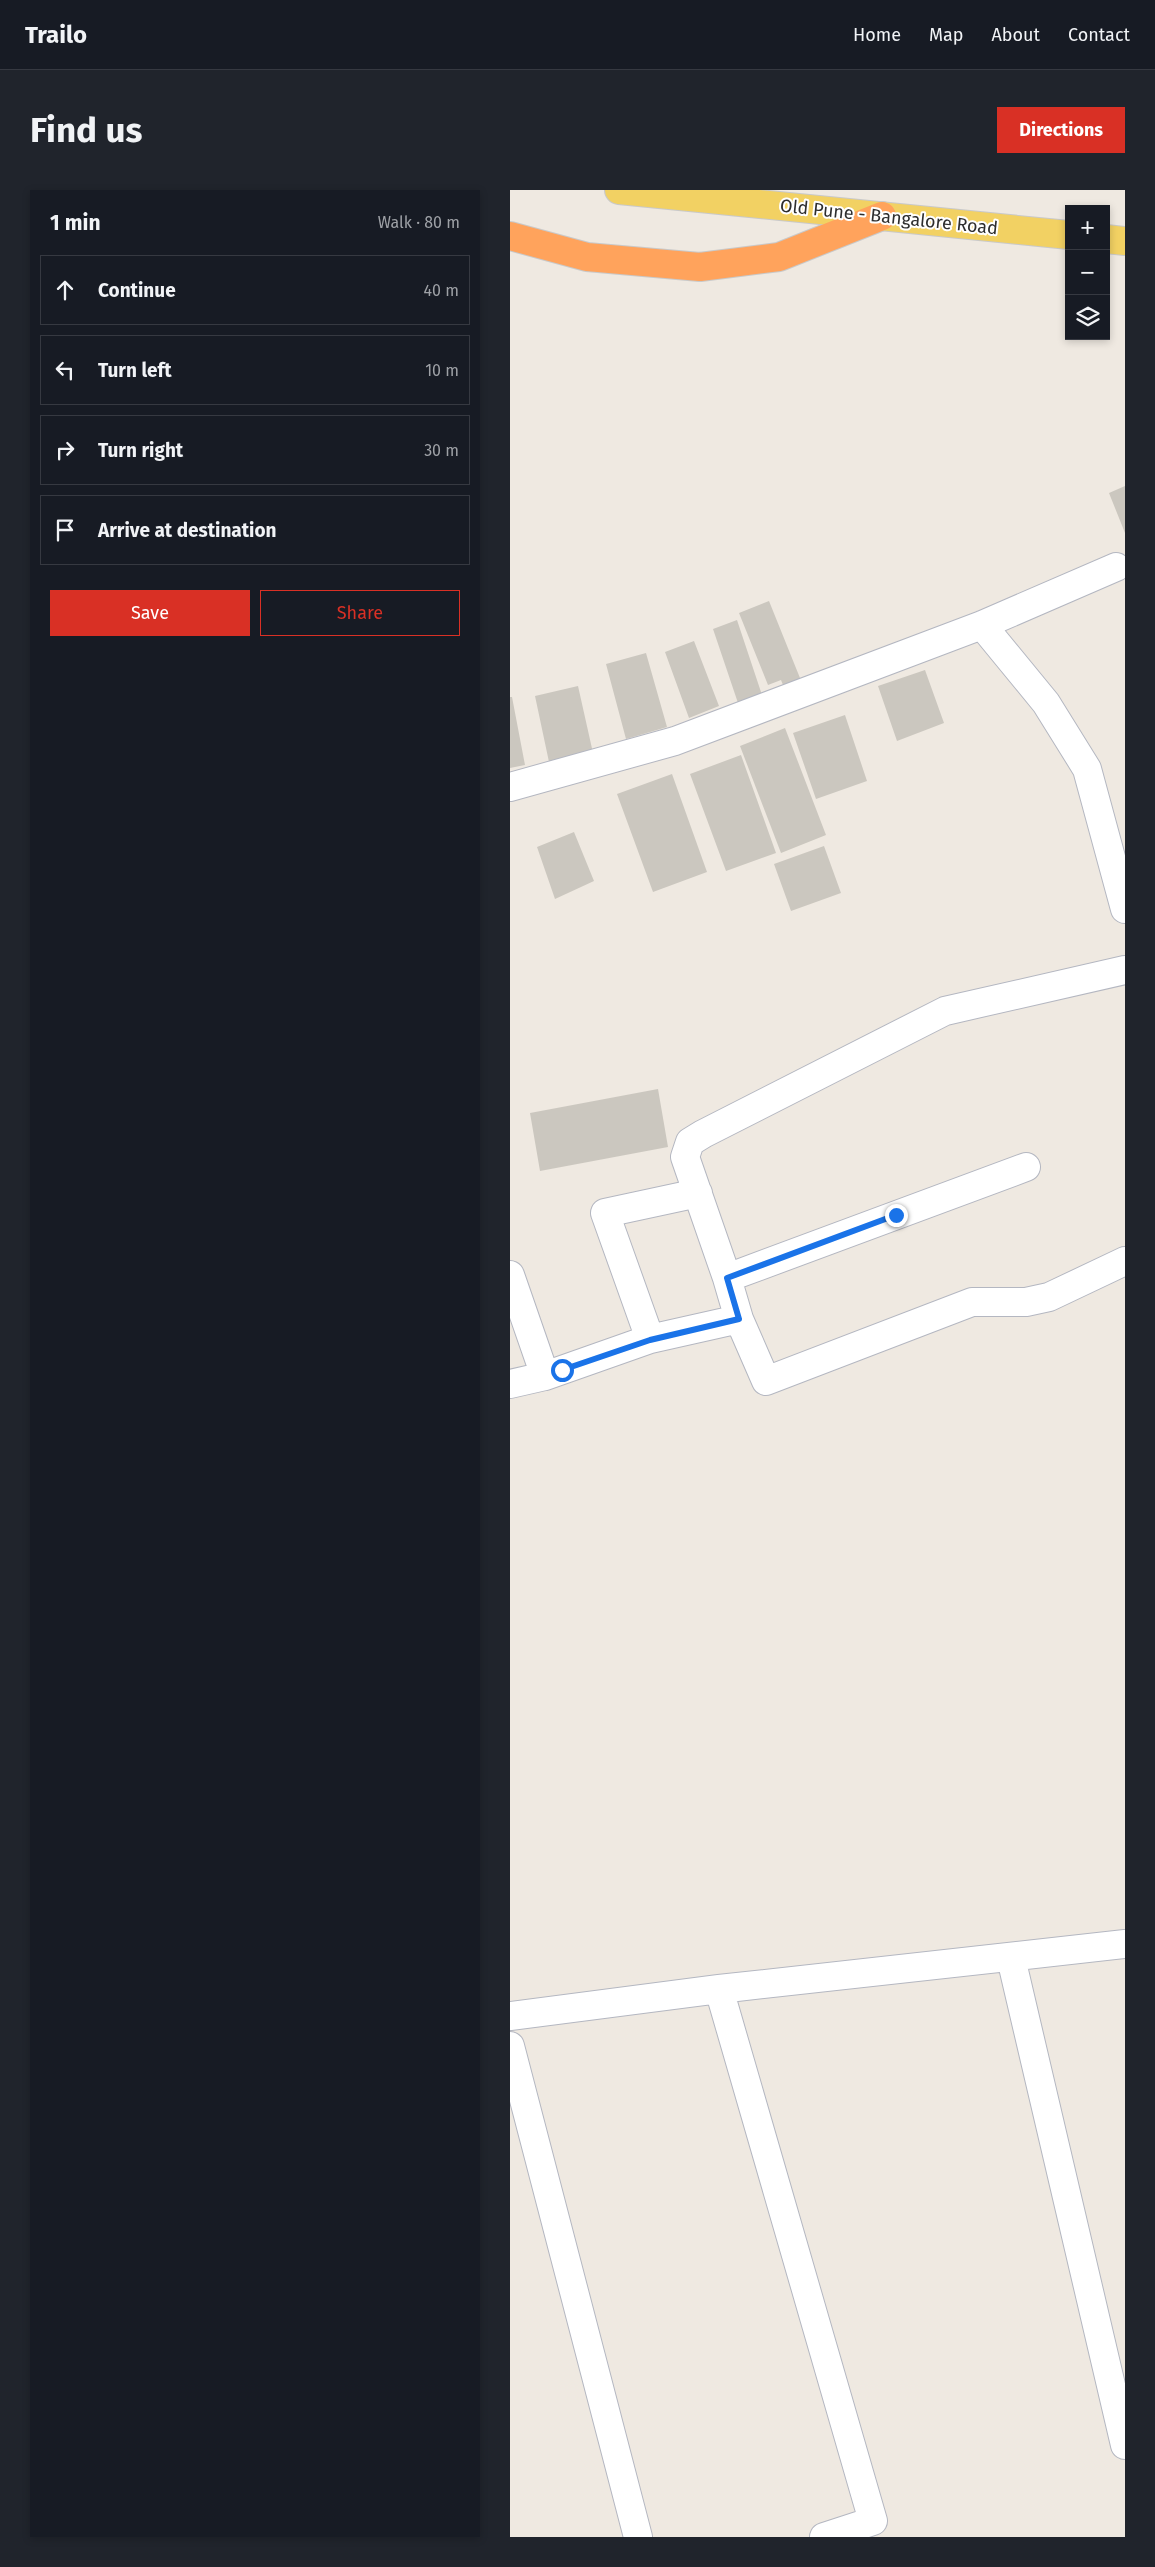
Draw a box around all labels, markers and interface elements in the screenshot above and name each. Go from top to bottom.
text: Trailo [25,21,87,49]
text: Home [853,24,901,46]
text: Map [929,24,963,46]
text: About [991,24,1040,46]
text: Contact [1068,24,1130,46]
button: Directions [997,107,1125,153]
text: Find us [30,109,142,151]
street label: Old Pune - Bangalore Road [779,195,999,239]
map controls [1065,205,1110,340]
button: + [1065,205,1110,250]
text: 1 min [50,210,101,236]
text: Walk · 80 m [378,213,460,232]
button: − [1065,250,1110,295]
icon: ahead [51,276,79,304]
text: Continue [98,279,176,302]
text: 40 m [424,281,459,300]
button: layers [1065,295,1110,340]
icon: left [51,356,79,384]
text: Turn left [98,359,172,382]
text: 10 m [425,361,459,380]
icon: right [51,436,79,464]
text: Turn right [98,439,183,462]
text: 30 m [424,441,459,460]
icon: arrive [51,516,79,544]
text: Arrive at destination [98,519,277,542]
button: Save [50,590,250,636]
button: Share [260,590,460,636]
route end [885,1204,908,1227]
route start [551,1359,574,1382]

